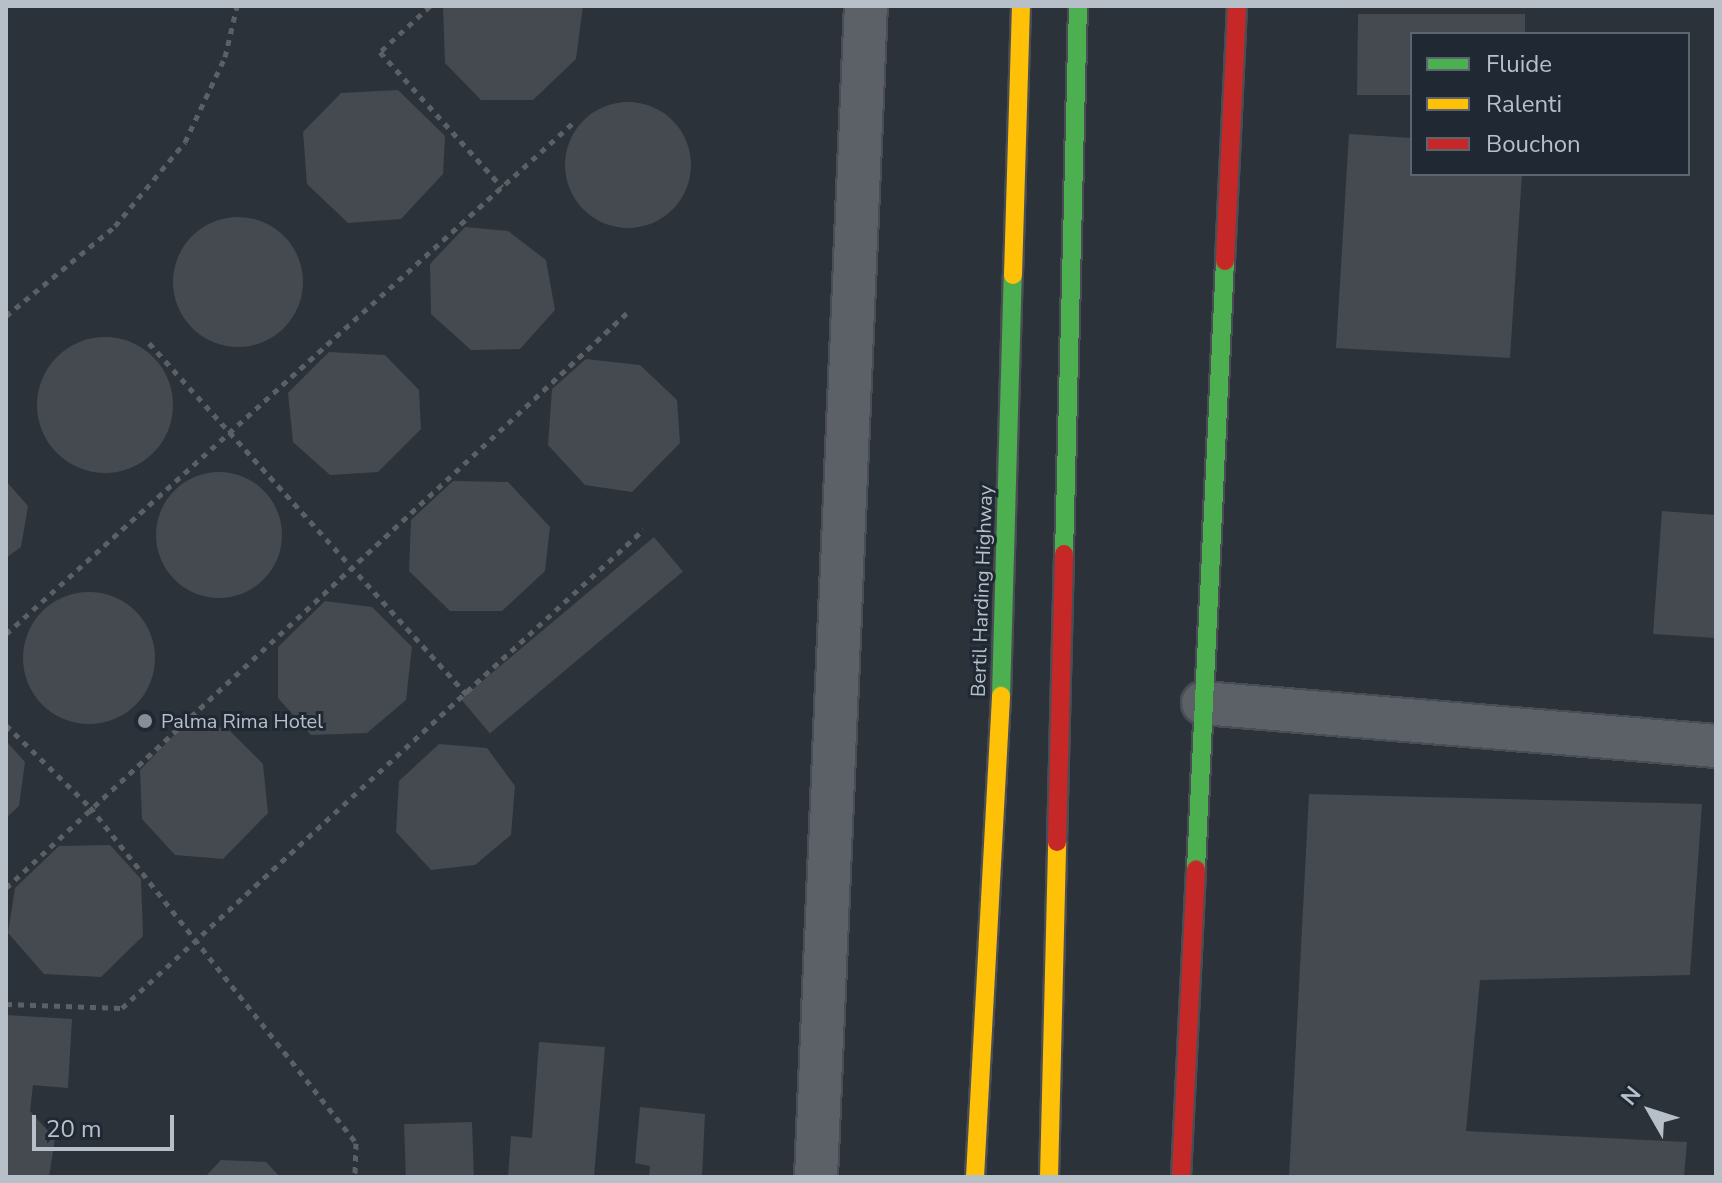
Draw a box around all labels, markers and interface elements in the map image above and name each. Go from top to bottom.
legend [1410,32,1690,176]
text: Fluide [1486,48,1552,80]
text: Ralenti [1486,88,1562,120]
text: Bouchon [1486,128,1581,160]
street label: Bertil Harding Highway [966,485,998,697]
place label: Palma Rima Hotel [161,709,323,733]
marker: Palma Rima Hotel [136,712,154,730]
north arrow [1610,1071,1690,1151]
text: N [1615,1080,1648,1112]
scale bar [36,1099,178,1149]
text: 20 m [46,1113,102,1145]

